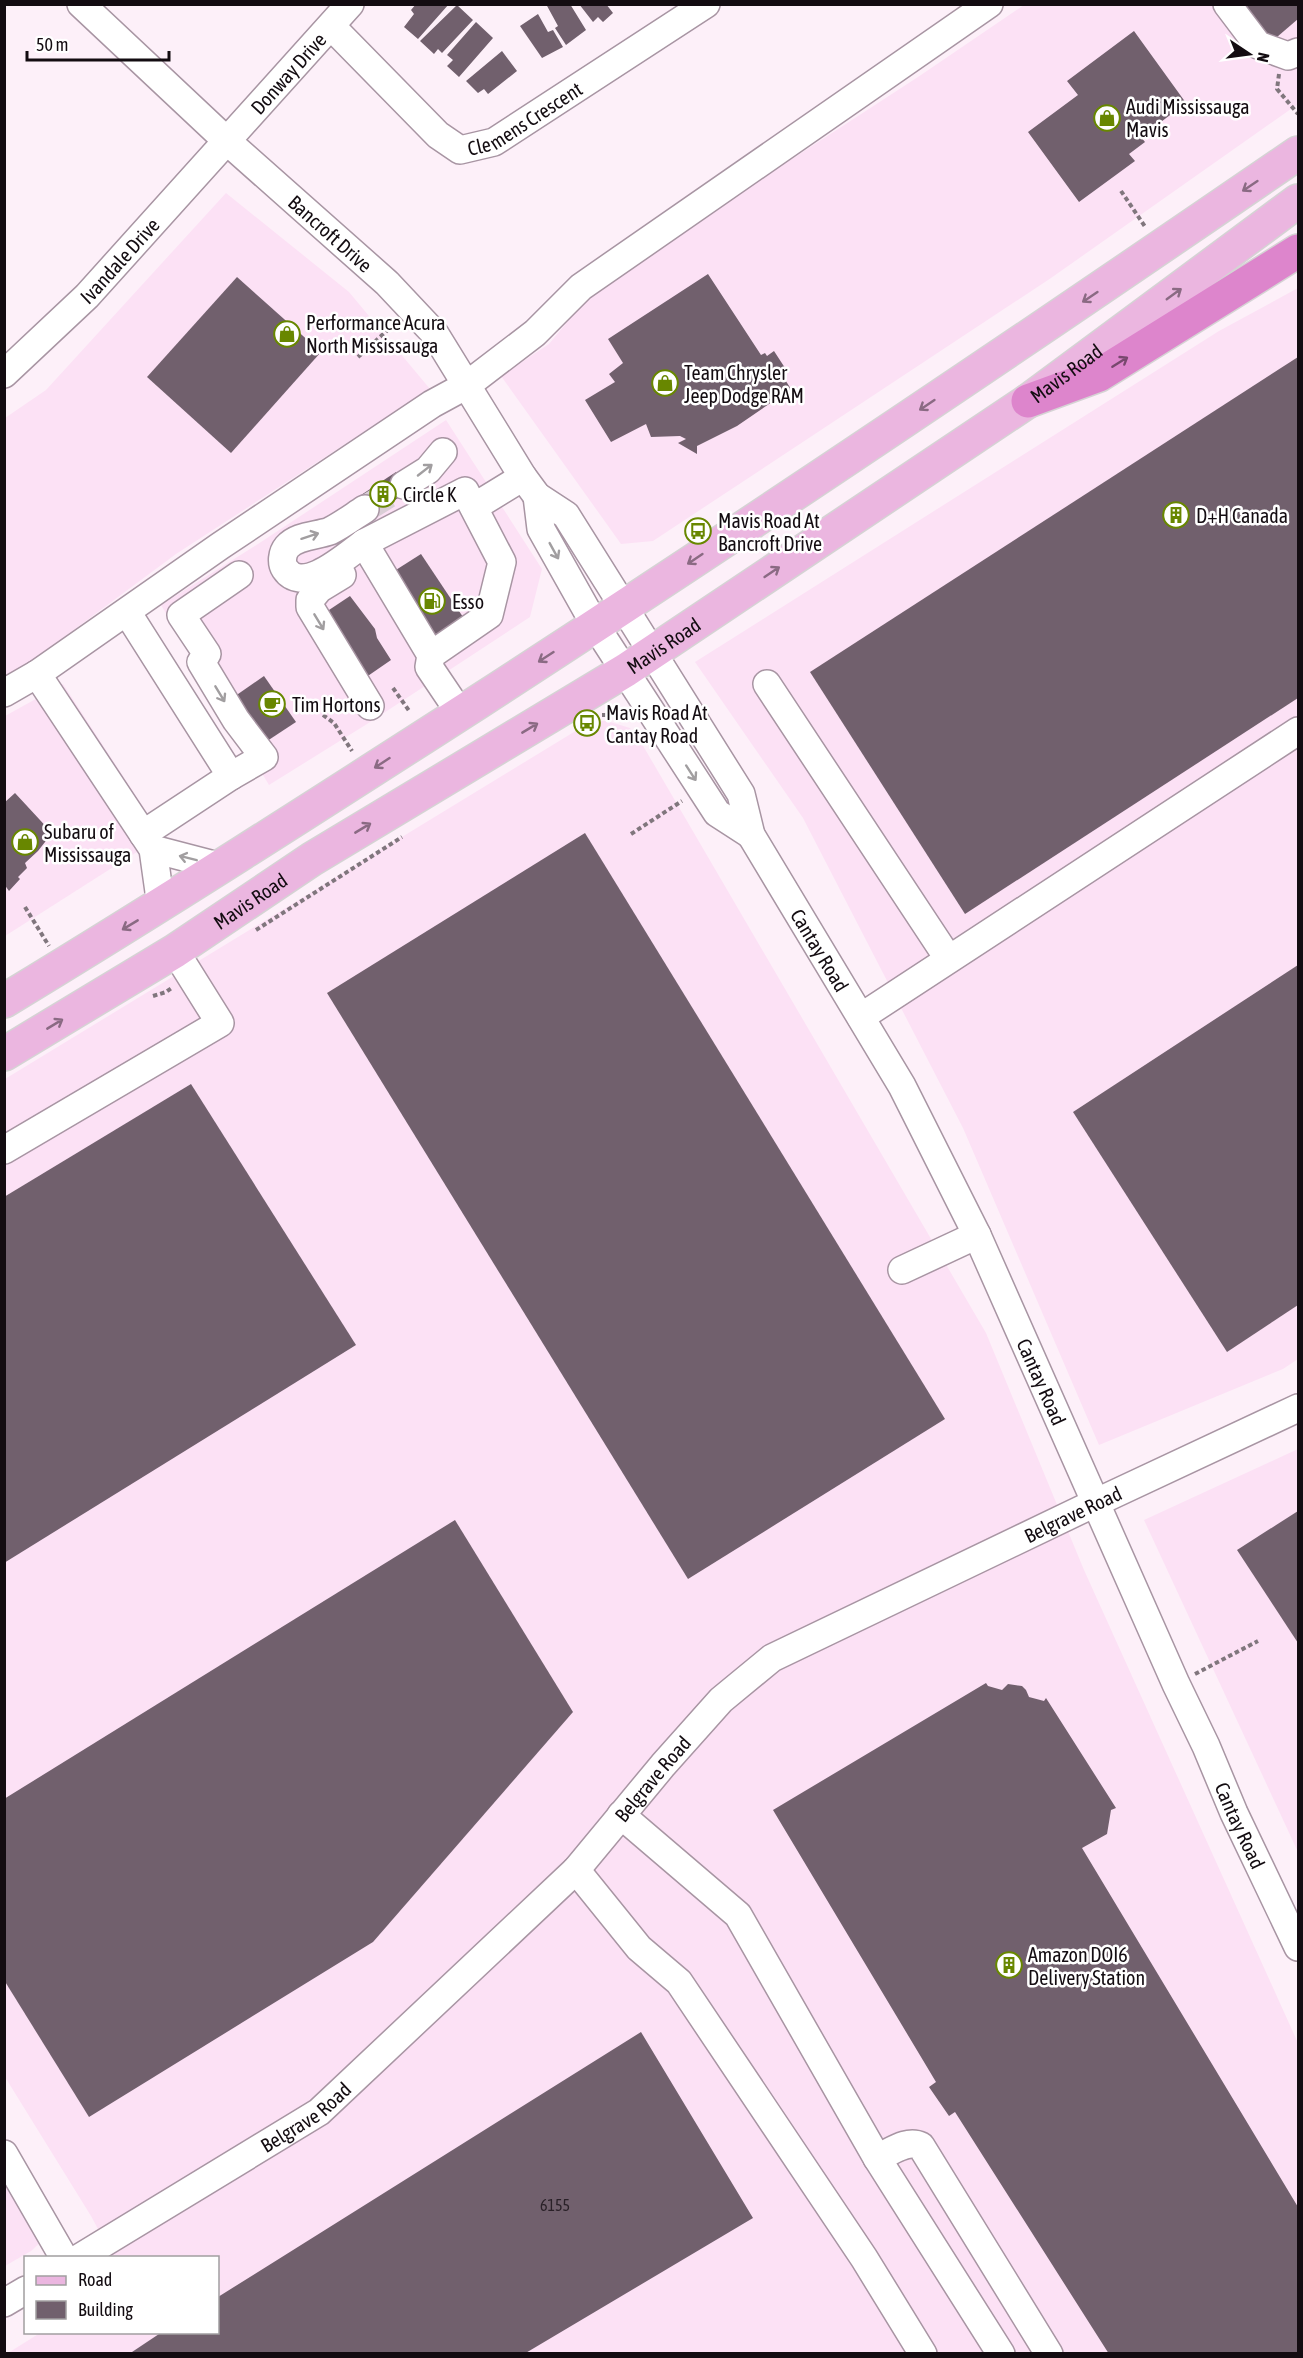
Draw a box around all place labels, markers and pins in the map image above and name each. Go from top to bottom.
place label: Audi Mississauga Mavis [1126,95,1250,141]
shop icon: Audi Mississauga Mavis [1092,103,1122,133]
place label: Performance Acura North Mississauga [306,311,445,357]
shop icon: Performance Acura North Mississauga [272,319,302,349]
place label: Team Chrysler Jeep Dodge RAM [684,361,804,407]
shop icon: Team Chrysler Jeep Dodge RAM [650,368,680,398]
building icon: Circle K [368,479,398,509]
place label: Circle K [403,483,457,506]
building icon: D+H Canada [1161,500,1191,530]
place label: D+H Canada [1196,504,1288,527]
place label: Mavis Road At Bancroft Drive [718,509,822,555]
bus stop icon: Mavis Road At Bancroft Drive [683,516,713,546]
fuel station icon: Esso [417,586,447,616]
place label: Esso [452,590,484,613]
cafe icon: Tim Hortons [257,689,287,719]
place label: Tim Hortons [292,693,381,716]
place label: Mavis Road At Cantay Road [606,701,708,747]
bus stop icon: Mavis Road At Cantay Road [572,708,602,738]
place label: Subaru of Mississauga [44,820,131,866]
shop icon: Subaru of Mississauga [10,827,40,857]
place label: Amazon DOI6 Delivery Station [1028,1943,1145,1989]
building icon: Amazon DOI6 Delivery Station [994,1950,1024,1980]

